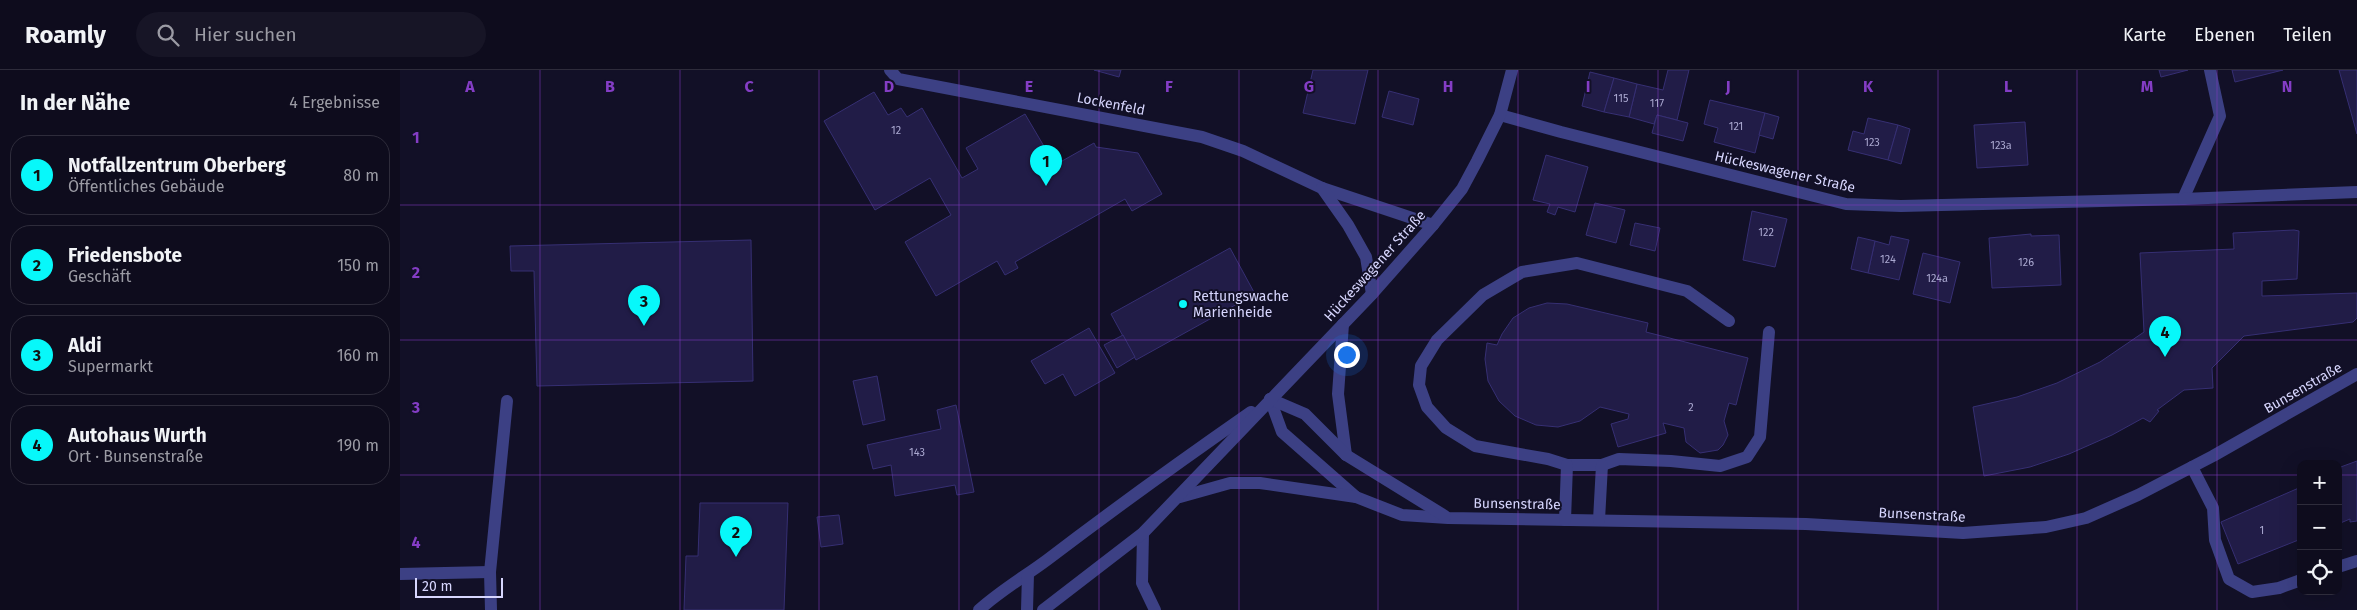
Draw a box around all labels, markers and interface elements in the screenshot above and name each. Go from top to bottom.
search box [136,12,486,57]
text: Roamly [25,21,106,49]
icon: search [154,21,182,49]
text: Hier suchen [194,23,297,46]
text: Karte [2123,24,2166,46]
text: Ebenen [2194,24,2255,46]
text: Teilen [2283,24,2332,46]
text: A [464,77,475,96]
text: B [605,77,615,96]
text: C [744,77,754,96]
text: D [884,77,894,96]
text: E [1025,77,1033,96]
text: F [1165,77,1173,96]
text: G [1304,77,1314,96]
text: H [1443,77,1453,96]
text: I [1586,77,1590,96]
text: J [1724,77,1731,96]
text: K [1863,77,1874,96]
text: L [2004,77,2012,96]
text: M [2141,77,2154,96]
text: N [2282,77,2292,96]
street label: Lockenfeld [1076,89,1146,119]
text: In der Nähe [20,90,130,116]
house number: 115 [1614,92,1629,105]
text: 4 Ergebnisse [289,93,380,112]
house number: 117 [1650,97,1664,110]
house number: 121 [1729,120,1743,133]
house number: 12 [891,124,901,137]
text: 1 [412,128,420,147]
house number: 123 [1864,136,1880,149]
house number: 123a [1990,139,2012,152]
pin: 1 [1030,145,1062,186]
street label: Hückeswagener Straße [1713,148,1857,196]
text: Notfallzentrum Oberberg [68,154,286,177]
text: 1 [33,166,41,185]
text: 80 m [343,166,379,185]
text: Öffentliches Gebäude [68,177,224,196]
street label: Hückeswagener Straße [1321,207,1429,325]
house number: 122 [1758,226,1774,239]
text: Friedensbote [68,244,182,267]
house number: 124 [1880,253,1896,266]
text: 2 [33,256,41,275]
text: 150 m [337,256,379,275]
house number: 126 [2018,256,2034,269]
text: 2 [412,263,420,282]
text: Geschäft [68,267,131,286]
house number: 124a [1926,272,1948,285]
pin: 3 [628,285,660,326]
place label: Rettungswache Marienheide [1193,288,1289,321]
marker: Rettungswache Marienheide [1177,298,1189,310]
pin: 4 [2149,316,2181,357]
text: Aldi [68,334,102,357]
your location [1334,342,1360,368]
text: 3 [33,346,41,365]
text: 160 m [337,346,379,365]
text: Supermarkt [68,357,153,376]
street label: Bunsenstraße [2261,359,2345,417]
text: 3 [411,398,420,417]
house number: 2 [1688,401,1694,414]
text: Autohaus Wurth [68,424,207,447]
text: 4 [32,436,42,455]
text: 190 m [337,436,379,455]
house number: 143 [909,446,925,459]
text: Ort · Bunsenstraße [68,447,203,466]
map controls [2297,460,2342,595]
button: + [2297,460,2342,505]
street label: Bunsenstraße [1473,495,1561,513]
street label: Bunsenstraße [1878,504,1966,526]
button: − [2297,505,2342,550]
pin: 2 [720,516,752,557]
house number: 1 [2260,524,2264,537]
text: 4 [411,533,421,552]
button: locate [2297,550,2342,595]
scale bar [415,575,502,598]
text: 20 m [422,578,452,595]

